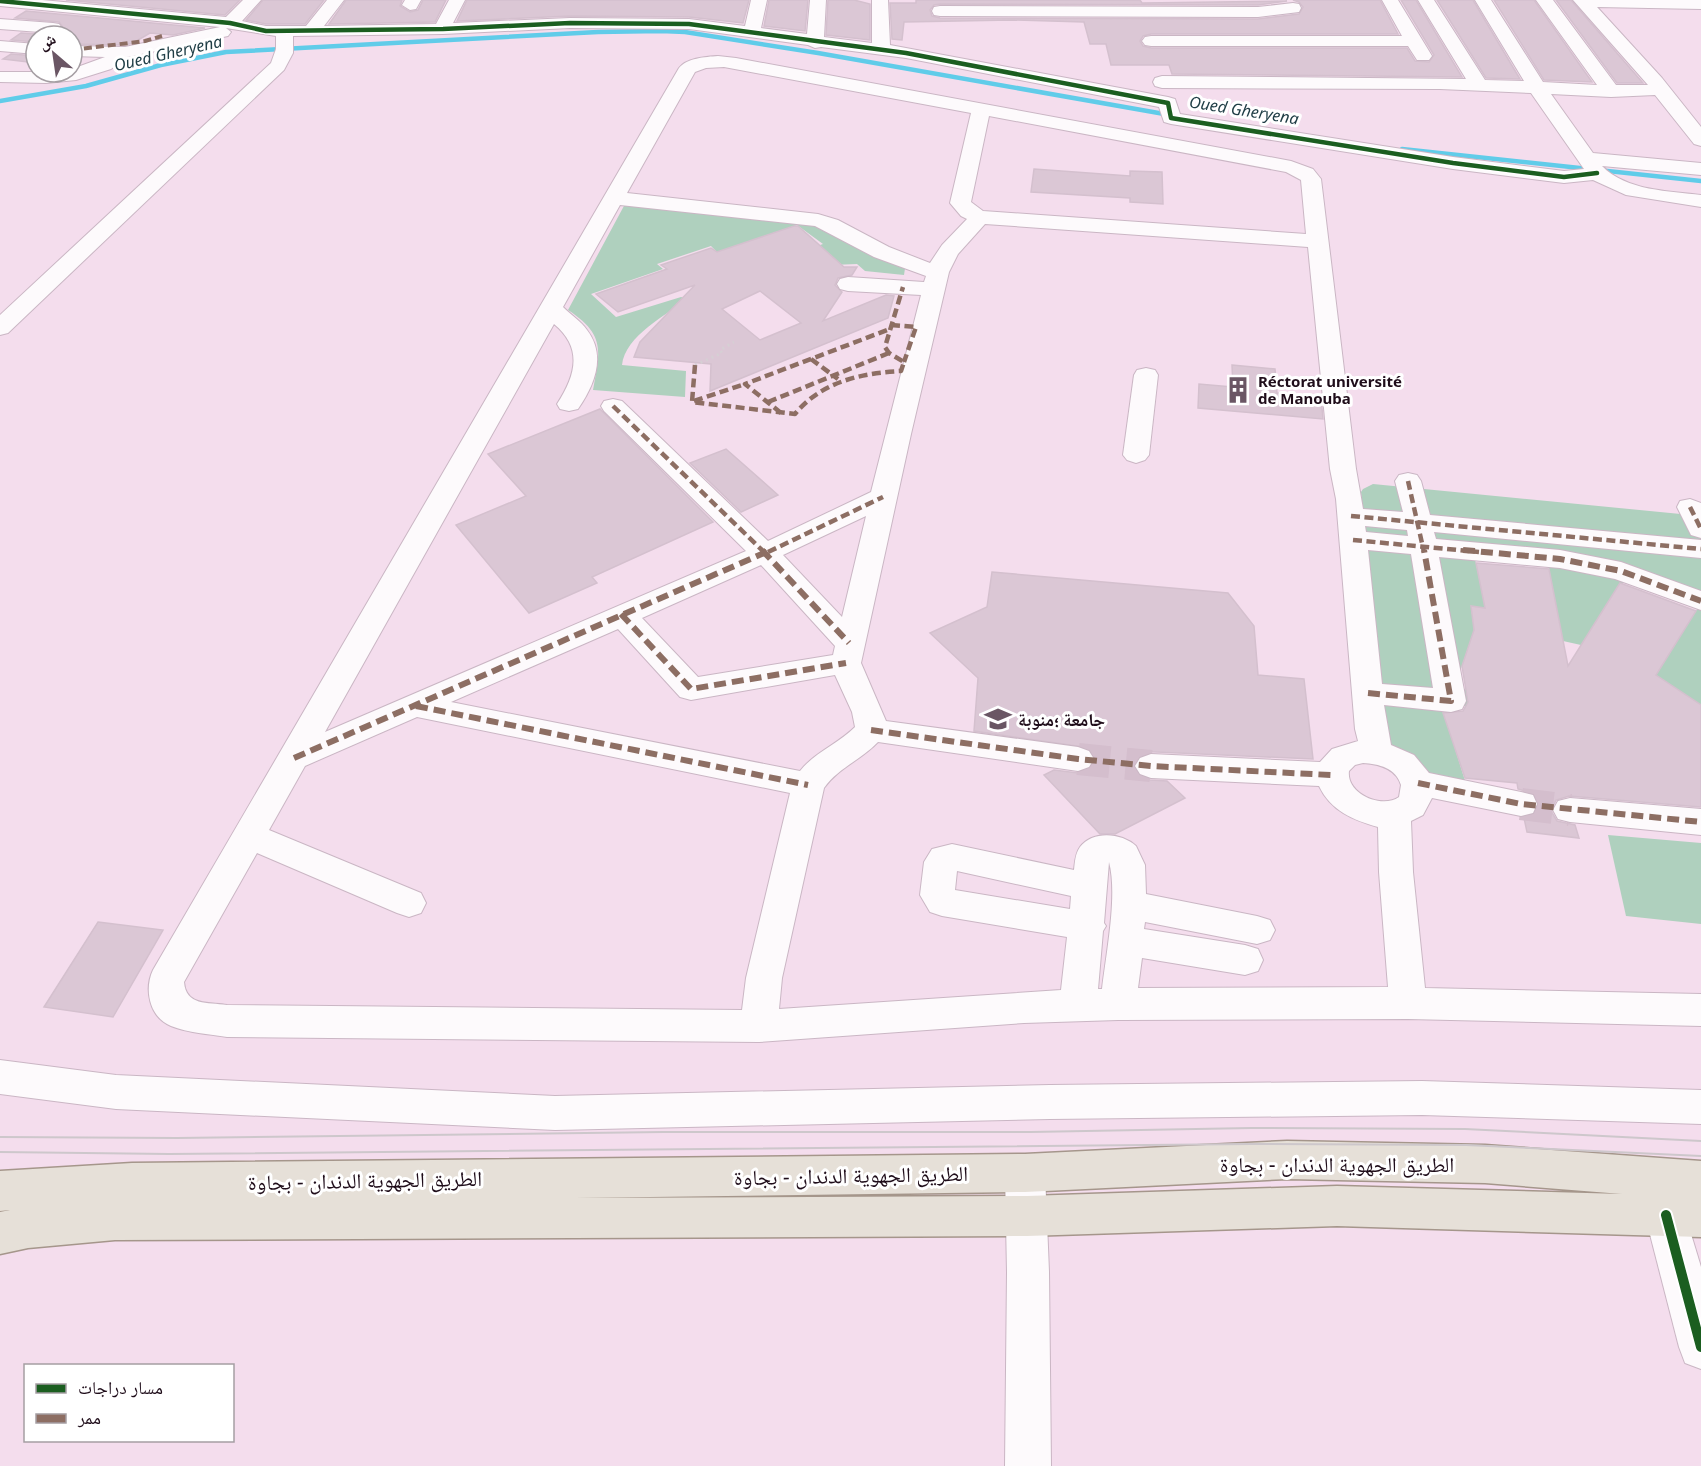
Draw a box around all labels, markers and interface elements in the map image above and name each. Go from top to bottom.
north arrow [24,24,84,84]
text: ش [34,27,60,55]
water label: Oued Gheryena [112,30,224,76]
water label: Oued Gheryena [1188,90,1300,130]
place label: Réctorat université de Manouba [1258,371,1402,408]
building icon: Réctorat université de Manouba [1223,375,1253,405]
school or university icon: جامعة ؛منوبة [983,704,1013,734]
place label: جامعة ؛منوبة [1018,707,1105,731]
street label: الطريق الجهوية الدندان - بجاوة [1220,1150,1454,1178]
street label: الطريق الجهوية الدندان - بجاوة [734,1159,968,1191]
street label: الطريق الجهوية الدندان - بجاوة [248,1164,482,1196]
legend [24,1364,234,1442]
text: مسار دراجات [78,1375,163,1399]
text: ممر [77,1405,101,1429]

